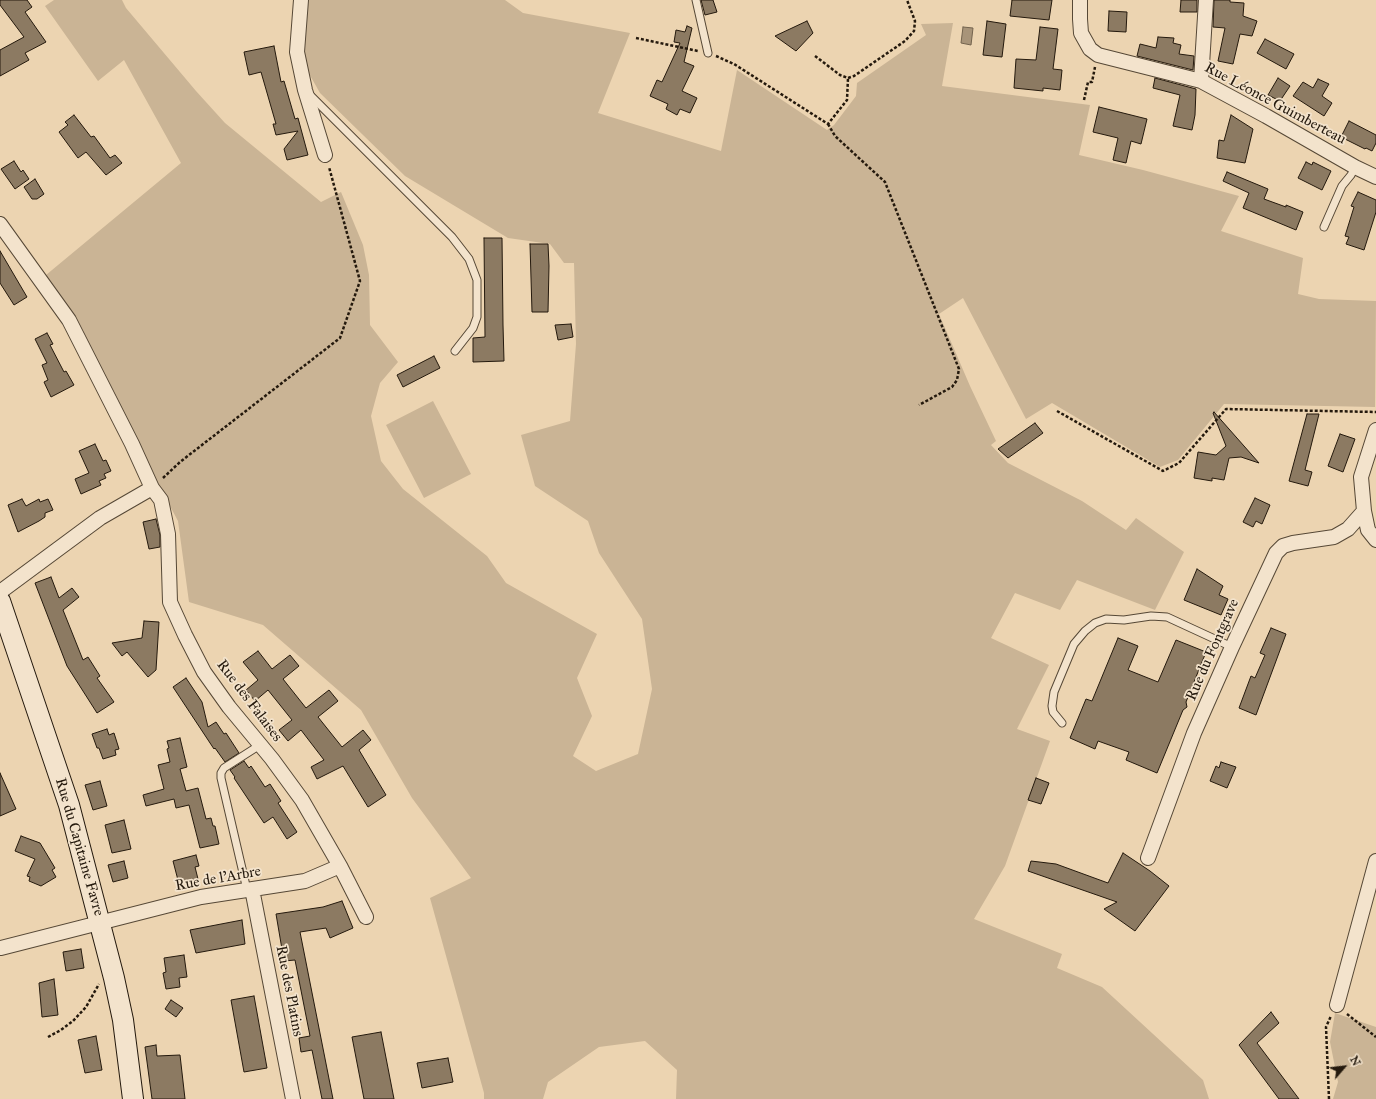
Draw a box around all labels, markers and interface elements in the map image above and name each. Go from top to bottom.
street label: Rue Léonce Guimberteau [1201,59,1349,149]
street label: Rue du Fontgrave [1183,596,1243,704]
street label: Rue des Falaises [212,657,286,745]
street label: Rue du Capitaine Favre [51,776,107,918]
street label: Rue de l'Arbre [174,863,262,895]
street label: Rue des Platins [271,944,307,1038]
north arrow [1324,1047,1364,1087]
text: N [1347,1054,1363,1068]

